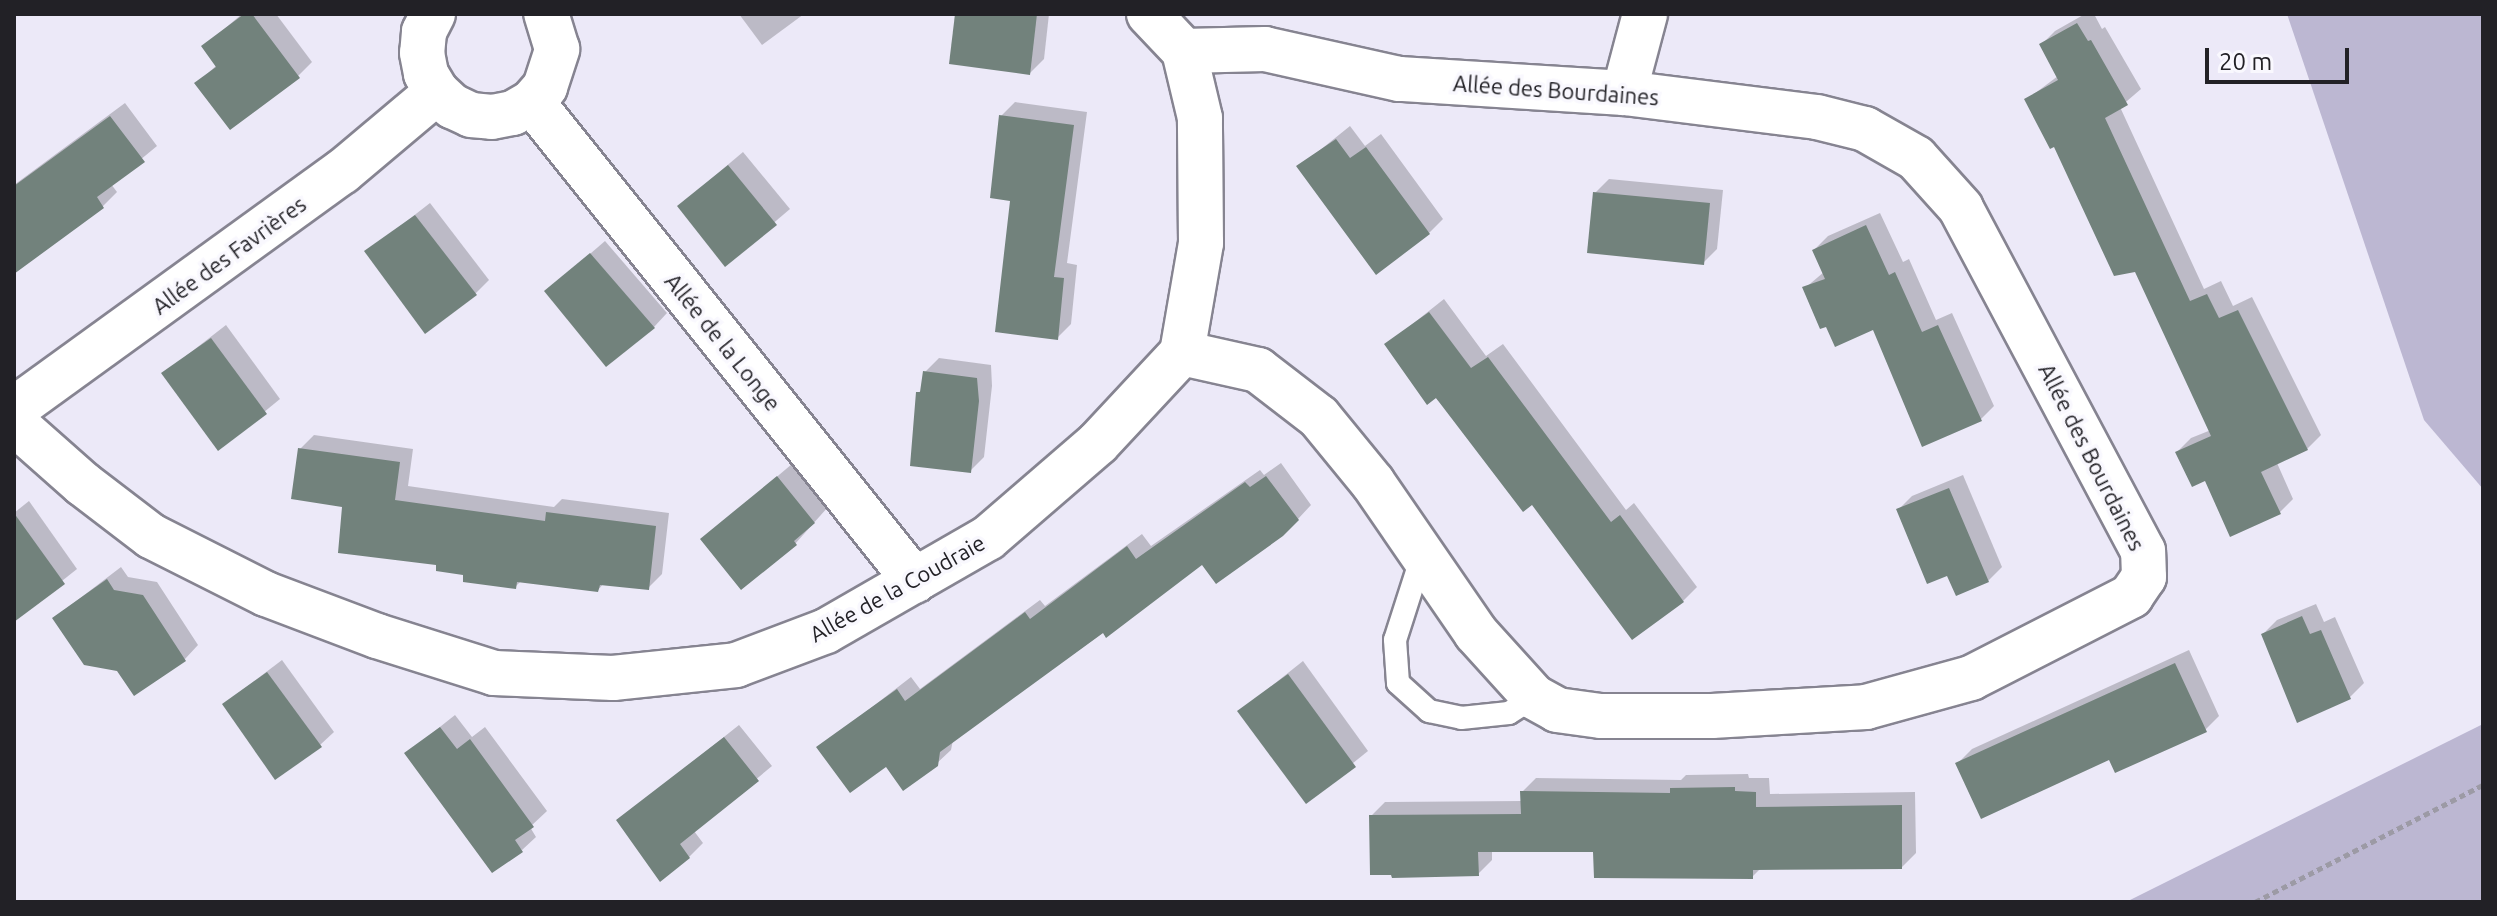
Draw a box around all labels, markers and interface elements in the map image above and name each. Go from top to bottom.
scale bar [2209,32,2353,82]
text: 20 m [2219,48,2272,75]
street label: Allée des Bourdaines [1452,70,1660,110]
street label: Allée des Favrières [147,190,311,320]
street label: Allée de la Longe [660,268,786,416]
street label: Allée des Bourdaines [2033,359,2151,555]
street label: Allée de la Coudraie [805,529,989,647]

